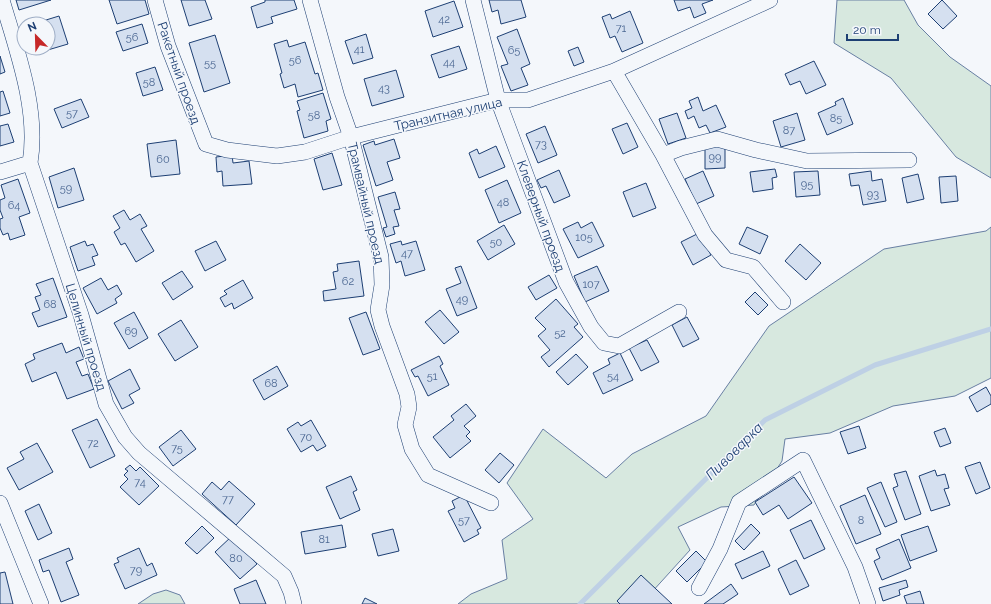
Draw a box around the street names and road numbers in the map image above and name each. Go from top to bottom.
street label: Ракетный проезд [154,20,204,126]
street label: Транзитная улица [392,94,504,134]
street label: Трамвайный проезд [345,141,387,266]
street label: Клеверный проезд [514,158,568,274]
street label: Целинный проезд [63,281,110,393]

